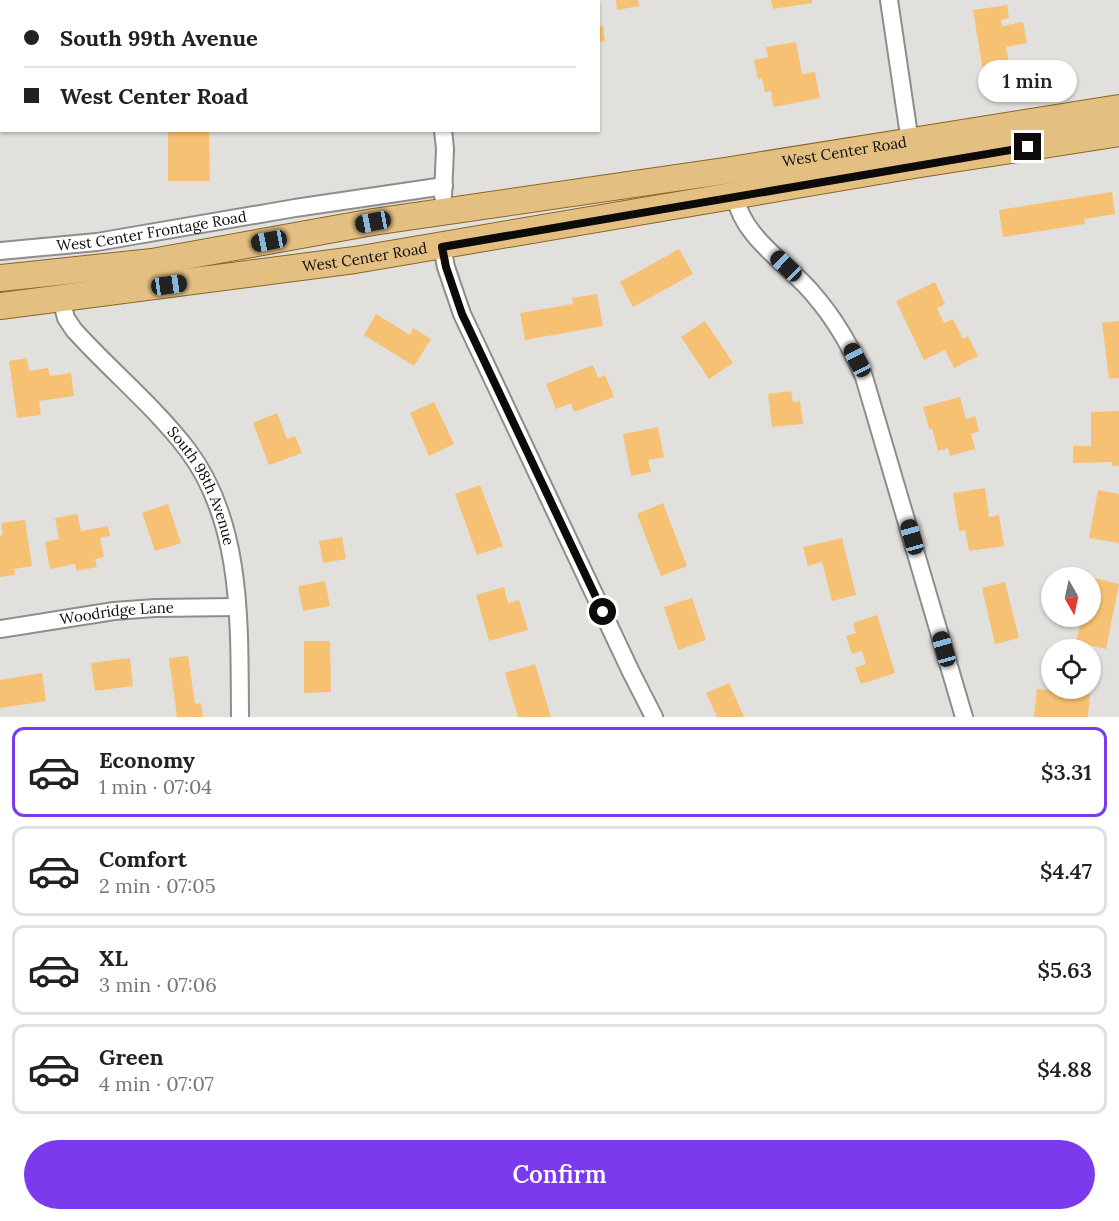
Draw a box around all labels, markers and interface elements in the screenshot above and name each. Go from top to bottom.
text: South 99th Avenue [60,24,258,52]
callout: 1 min [978,60,1078,102]
text: 1 min [1002,68,1053,93]
text: West Center Road [60,82,248,110]
street label: West Center Road [781,132,908,171]
route end [1014,133,1041,160]
street label: West Center Frontage Road [56,206,248,255]
car [354,210,392,234]
car [250,229,288,253]
street label: West Center Road [301,238,429,276]
car [767,247,805,285]
car [150,274,188,296]
car [841,340,873,380]
street label: South 98th Avenue [163,422,239,547]
car [898,517,926,557]
north arrow [1041,567,1101,627]
map controls [1041,567,1101,699]
street label: Woodridge Lane [58,598,174,628]
route start [589,598,616,625]
car [930,629,958,669]
button: locate [1041,639,1101,699]
icon: car [27,745,81,799]
text: Economy [99,746,195,774]
text: $3.31 [1041,758,1092,786]
text: 1 min · 07:04 [99,774,212,799]
icon: car [27,844,81,898]
text: Comfort [99,845,187,873]
text: $4.47 [1040,857,1092,885]
text: 2 min · 07:05 [99,873,216,898]
icon: car [27,943,81,997]
text: XL [99,944,128,972]
text: $5.63 [1037,956,1092,984]
text: 3 min · 07:06 [99,972,217,997]
icon: car [27,1042,81,1096]
text: Green [99,1043,164,1071]
text: $4.88 [1037,1055,1092,1083]
text: 4 min · 07:07 [99,1071,214,1096]
button: Confirm [24,1140,1095,1209]

